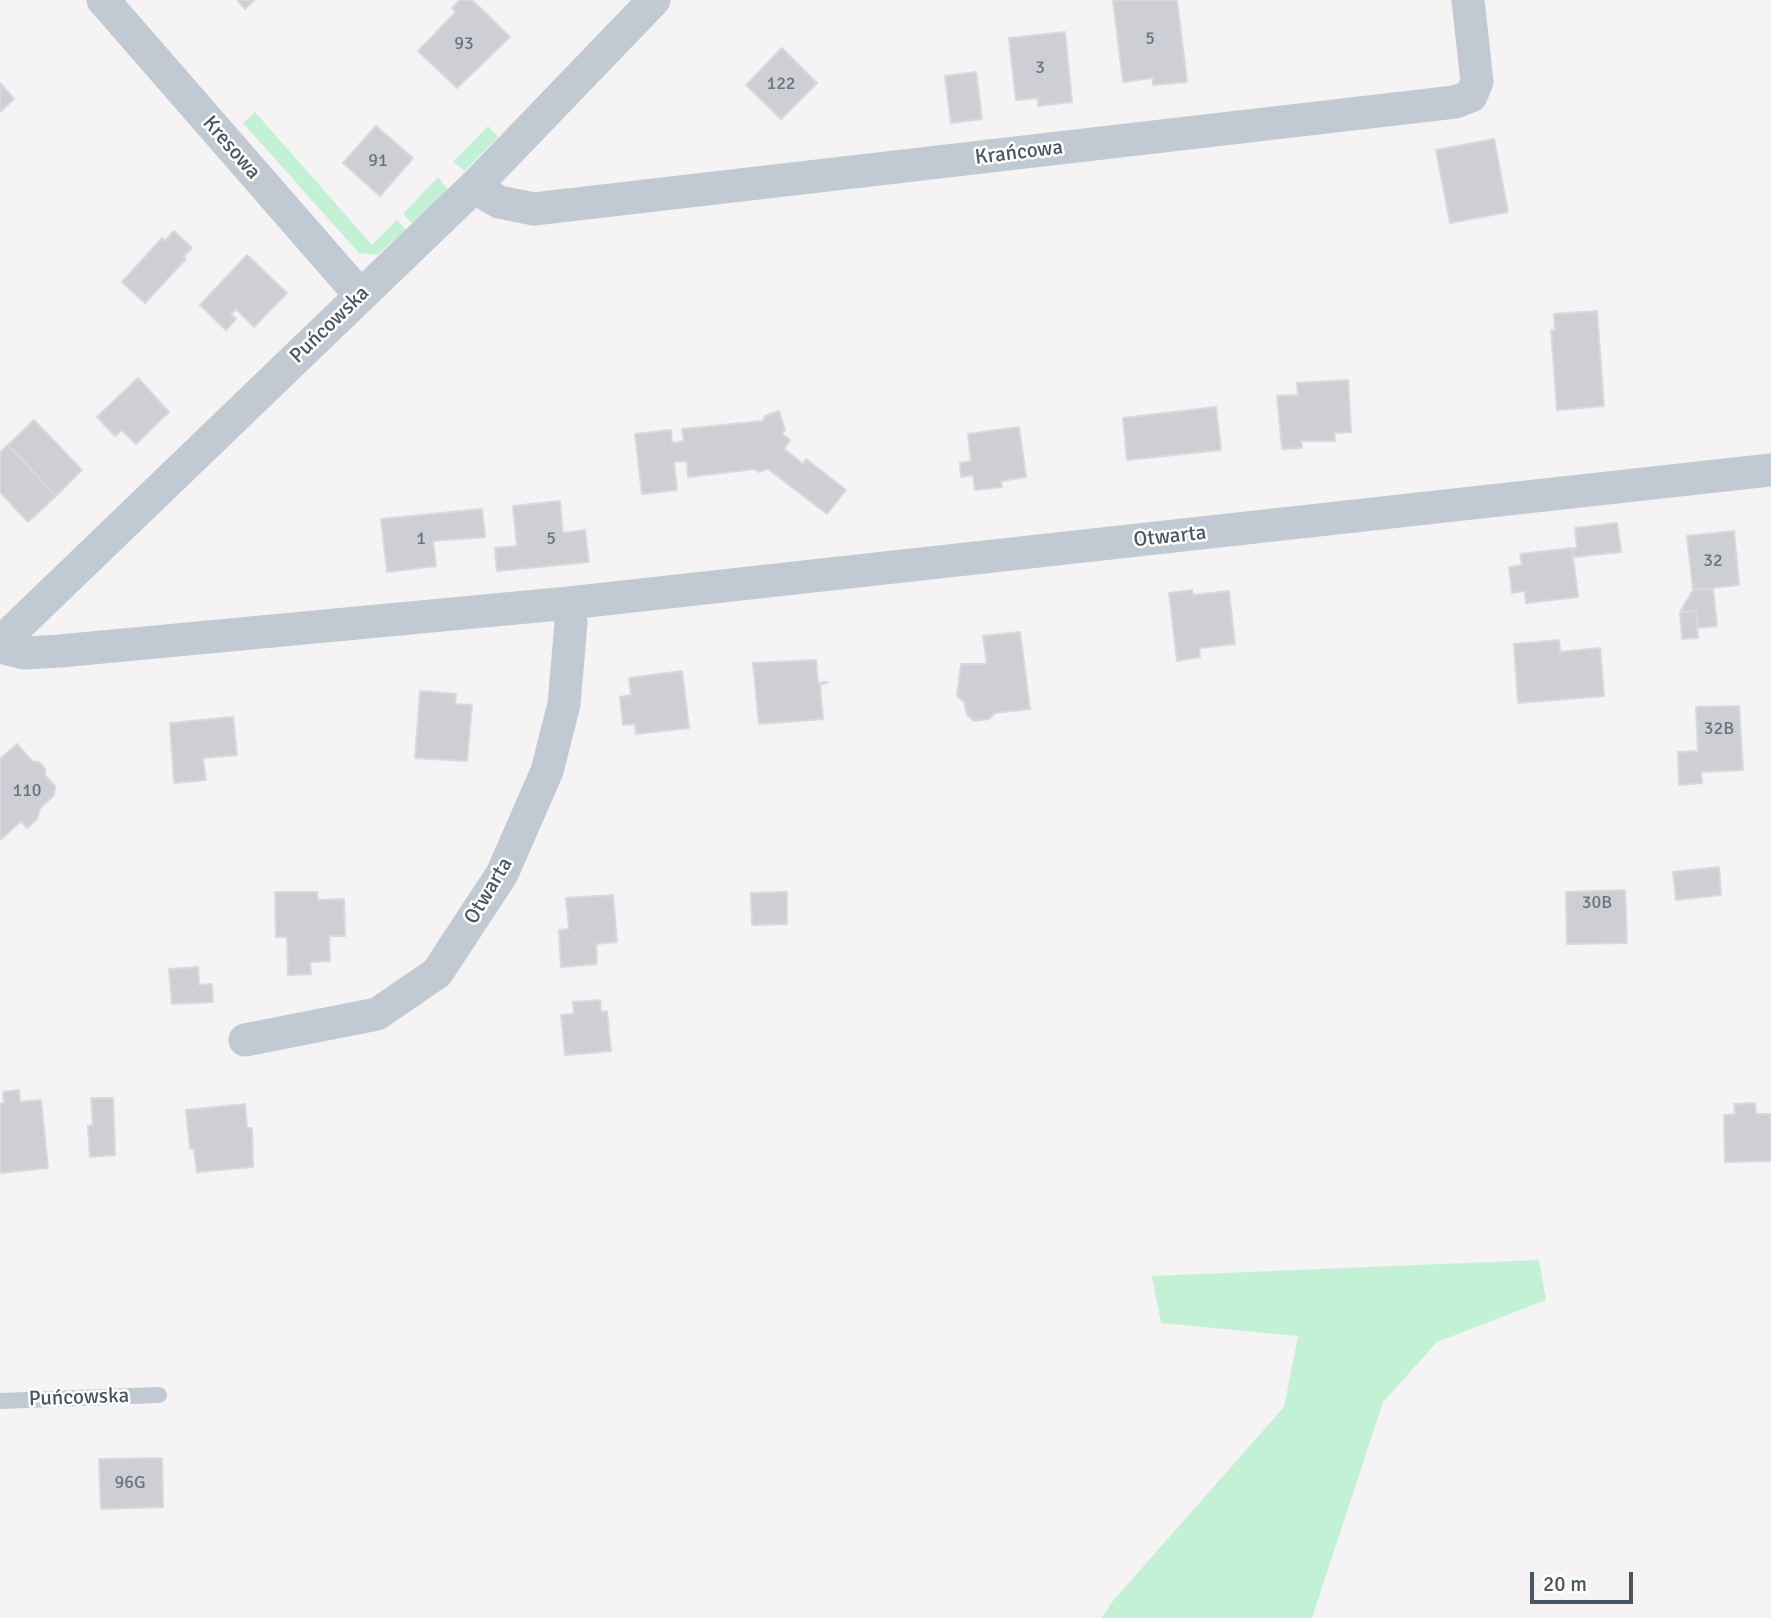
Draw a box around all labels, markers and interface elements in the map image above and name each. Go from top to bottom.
house number: 5 [1145,28,1155,50]
house number: 93 [454,33,474,55]
house number: 3 [1035,57,1045,79]
house number: 122 [766,73,796,95]
street label: Kresowa [197,111,265,185]
street label: Krańcowa [974,135,1064,171]
house number: 91 [368,150,388,172]
street label: Puńcowska [285,281,375,369]
street label: Otwarta [1132,521,1208,553]
house number: 1 [416,528,426,550]
house number: 5 [546,528,556,550]
house number: 32 [1703,550,1723,572]
house number: 32B [1704,718,1734,740]
house number: 110 [12,780,42,802]
street label: Otwarta [459,853,519,929]
house number: 30B [1582,892,1612,914]
street label: Puńcowska [28,1384,130,1412]
house number: 96G [114,1472,146,1494]
scale bar [1533,1558,1636,1602]
text: 20 m [1543,1571,1587,1597]

